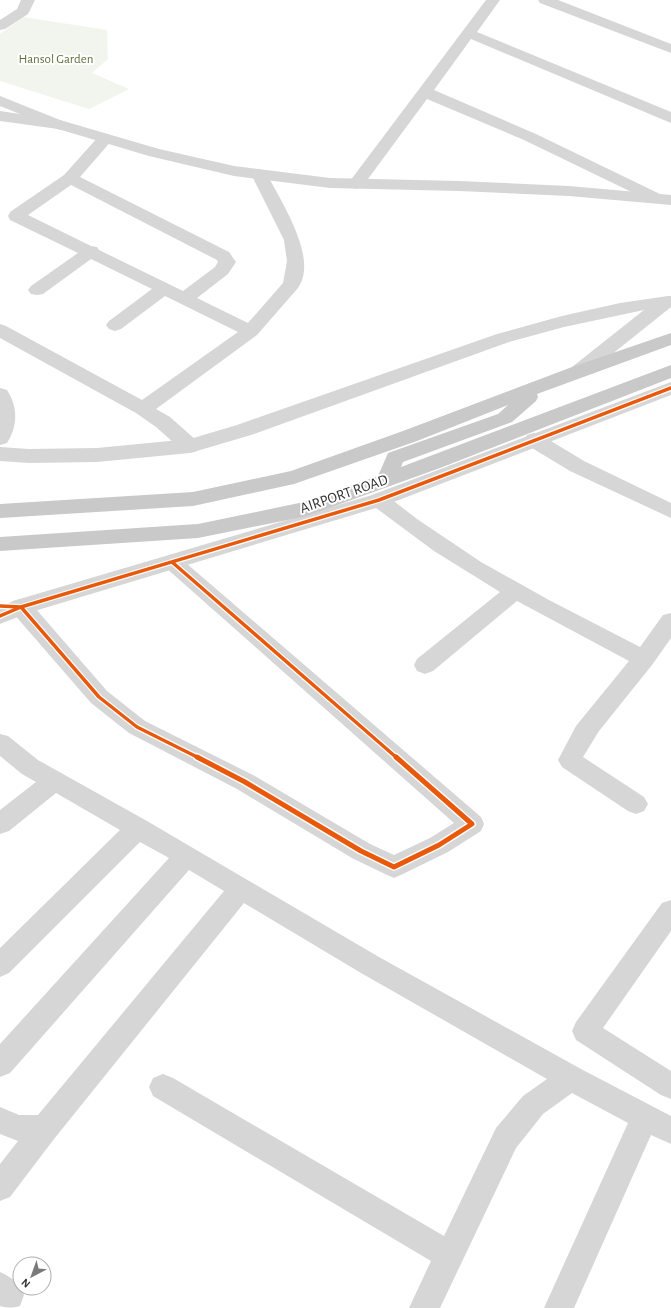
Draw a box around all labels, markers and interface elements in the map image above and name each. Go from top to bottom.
park label: Hansol Garden [19,53,93,66]
street label: AIRPORT ROAD [298,472,390,516]
north arrow [12,1256,52,1296]
text: N [19,1277,32,1290]

